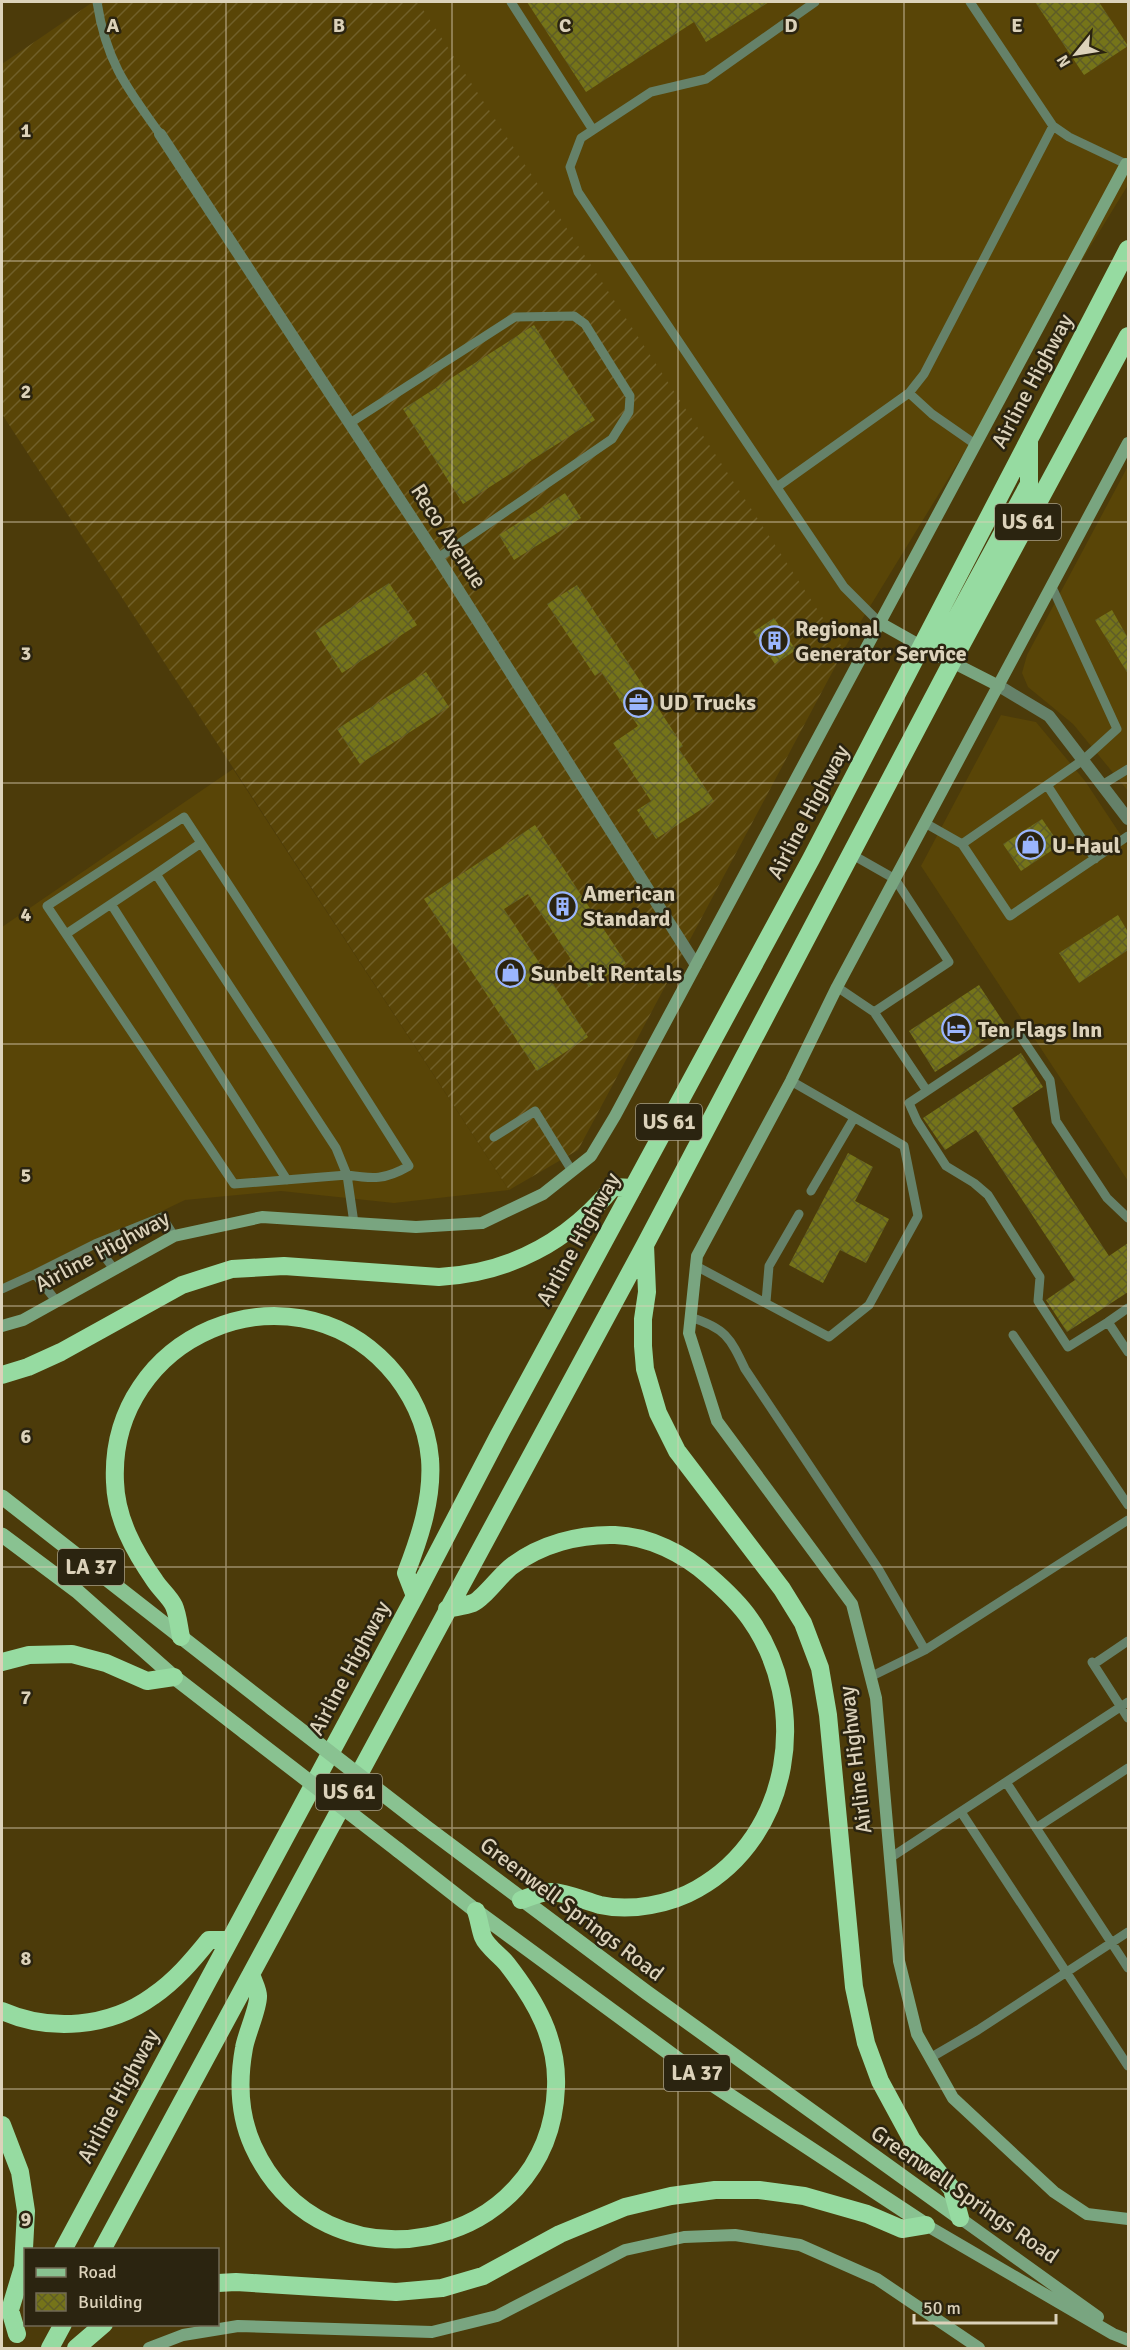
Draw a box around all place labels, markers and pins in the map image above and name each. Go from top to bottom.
place label: Regional Generator Service [795,615,967,667]
building icon: Regional Generator Service [758,625,790,657]
office icon: UD Trucks [622,686,654,718]
place label: UD Trucks [659,689,756,716]
shop icon: U-Haul [1015,829,1047,861]
place label: U-Haul [1052,832,1121,859]
place label: American Standard [583,880,675,932]
building icon: American Standard [546,890,578,922]
shop icon: Sunbelt Rentals [494,957,526,989]
place label: Sunbelt Rentals [531,960,682,987]
hotel icon: Ten Flags Inn [941,1013,973,1045]
place label: Ten Flags Inn [978,1016,1102,1043]

